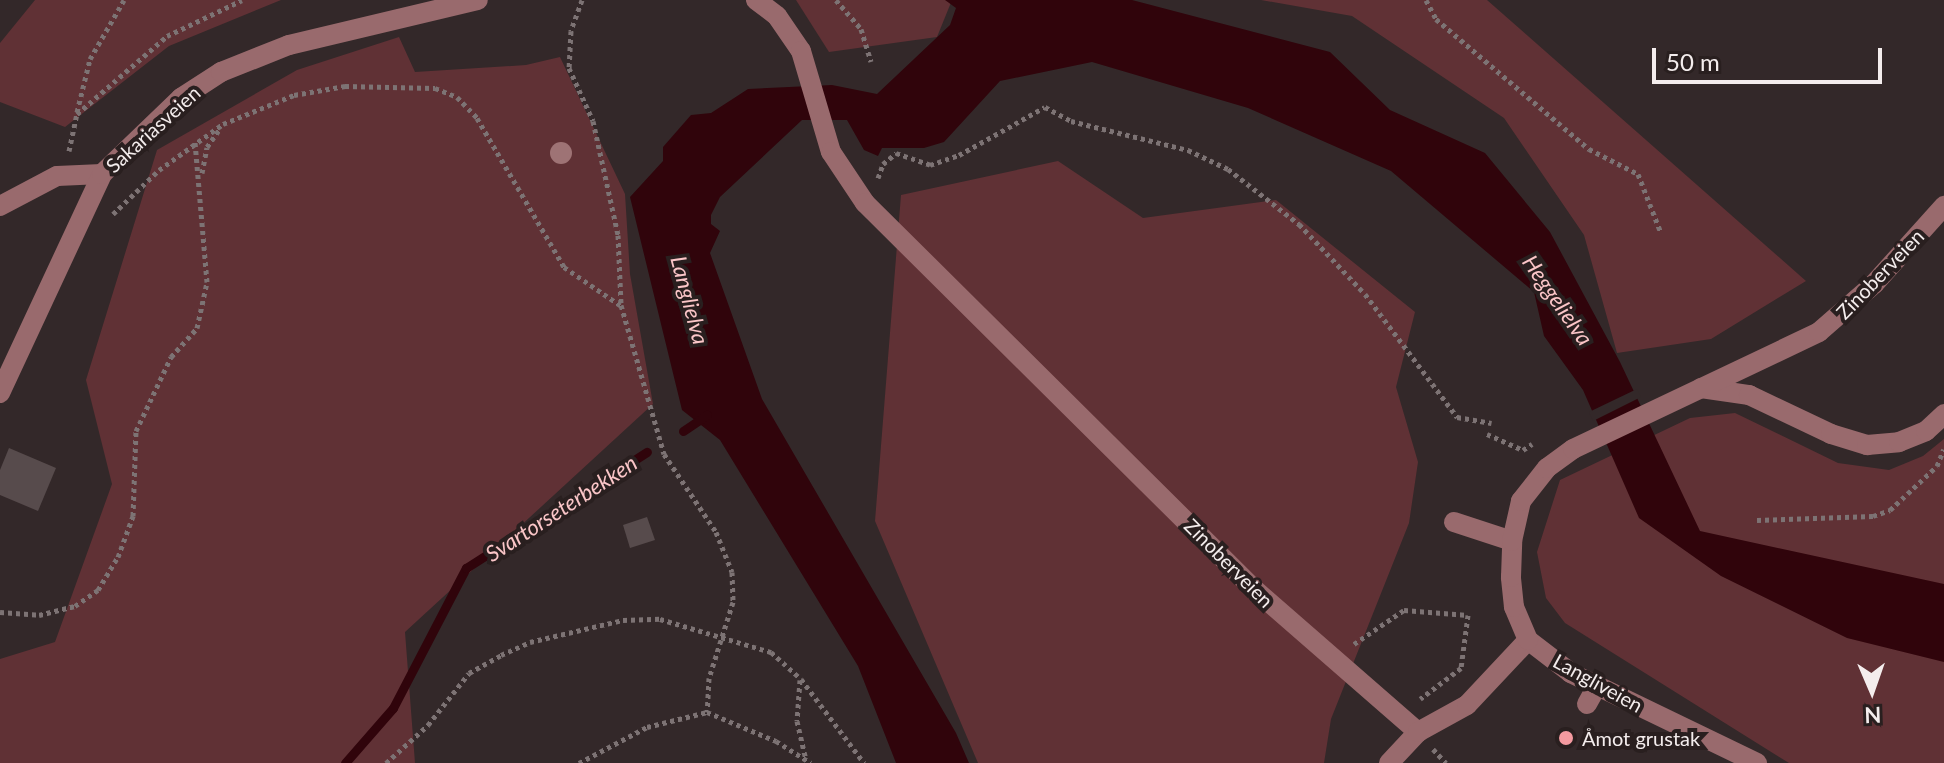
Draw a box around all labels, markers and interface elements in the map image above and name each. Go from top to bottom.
scale bar [1656,32,1886,82]
text: 50 m [1666,47,1720,76]
street label: Sakariasveien [101,80,205,178]
street label: Zinoberveien [1831,224,1929,324]
water label: Heggelielva [1517,250,1599,350]
water label: Langlielva [666,253,714,347]
water label: Svartorseterbekken [480,449,642,567]
street label: Zinoberveien [1180,514,1278,612]
street label: Langliveien [1549,649,1647,717]
north arrow [1832,651,1912,731]
text: N [1864,702,1882,729]
place label: Åmot grustak [1582,726,1700,750]
marker: Åmot grustak [1557,729,1575,747]

